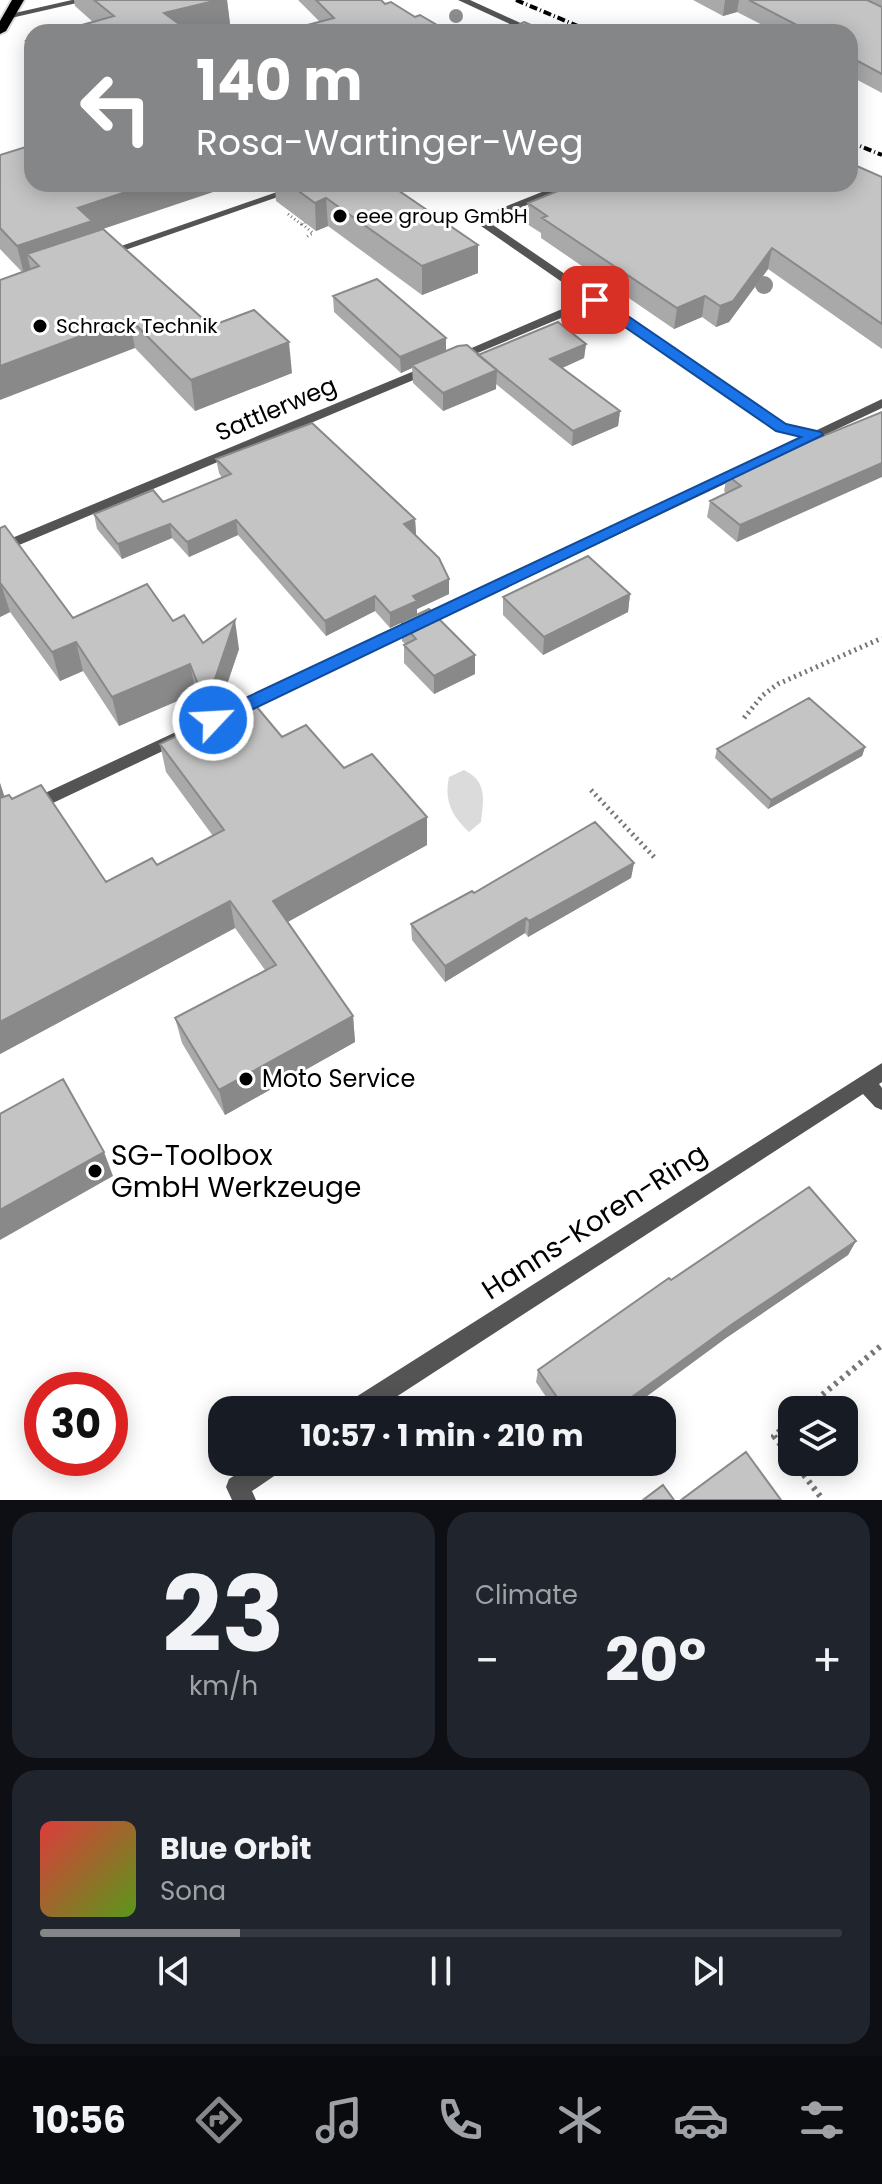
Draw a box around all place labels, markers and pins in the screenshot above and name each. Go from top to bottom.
place label: eee group GmbH [356,202,528,230]
marker: eee group GmbH [331,207,349,225]
pin [561,266,629,334]
place label: Schrack Technik [56,312,218,340]
marker: Schrack Technik [31,317,49,335]
place label: Moto Service [262,1062,415,1095]
marker: Moto Service [237,1070,255,1088]
place label: SG-Toolbox GmbH Werkzeuge [111,1136,361,1207]
marker: SG-Toolbox GmbH Werkzeuge [86,1162,104,1180]

